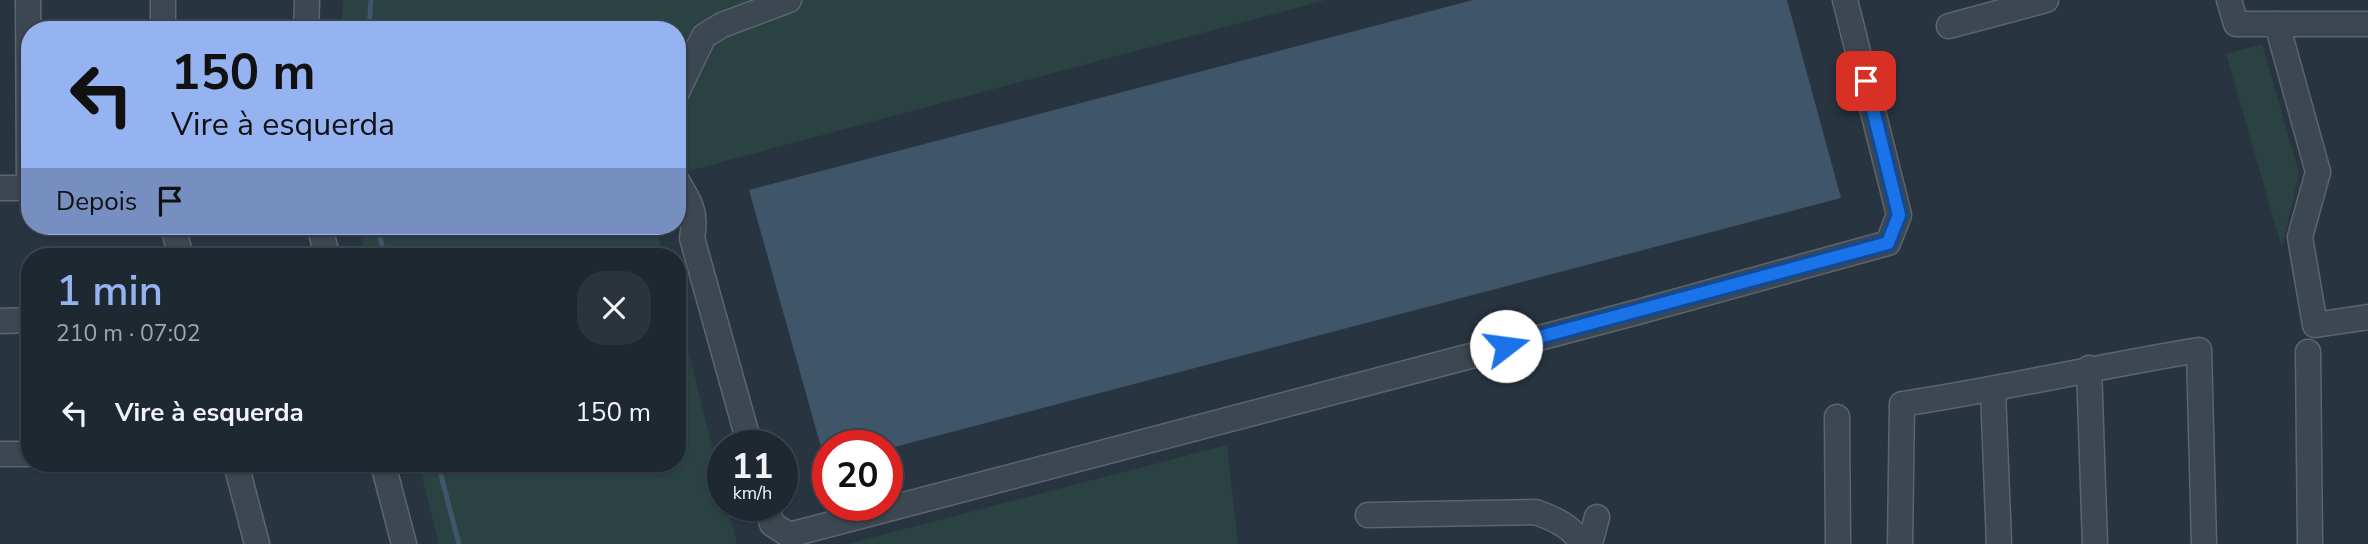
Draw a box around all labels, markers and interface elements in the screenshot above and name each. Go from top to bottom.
text: 150 m [171,39,315,106]
icon: left [56,49,147,140]
pin [1836,51,1896,111]
icon: arrive [1847,62,1885,100]
text: Vire à esquerda [171,103,395,146]
icon: arrive [151,182,189,220]
text: Depois [56,184,137,219]
text: 1 min [56,263,163,320]
button: close [577,271,651,345]
position arrow [1469,309,1543,383]
text: 210 m · 07:02 [56,318,201,349]
icon: left [56,394,94,432]
text: Vire à esquerda [115,395,304,430]
text: 150 m [575,395,651,430]
speed limit sign: 20 [812,430,903,521]
text: 11 [731,443,774,490]
text: km/h [733,481,772,505]

